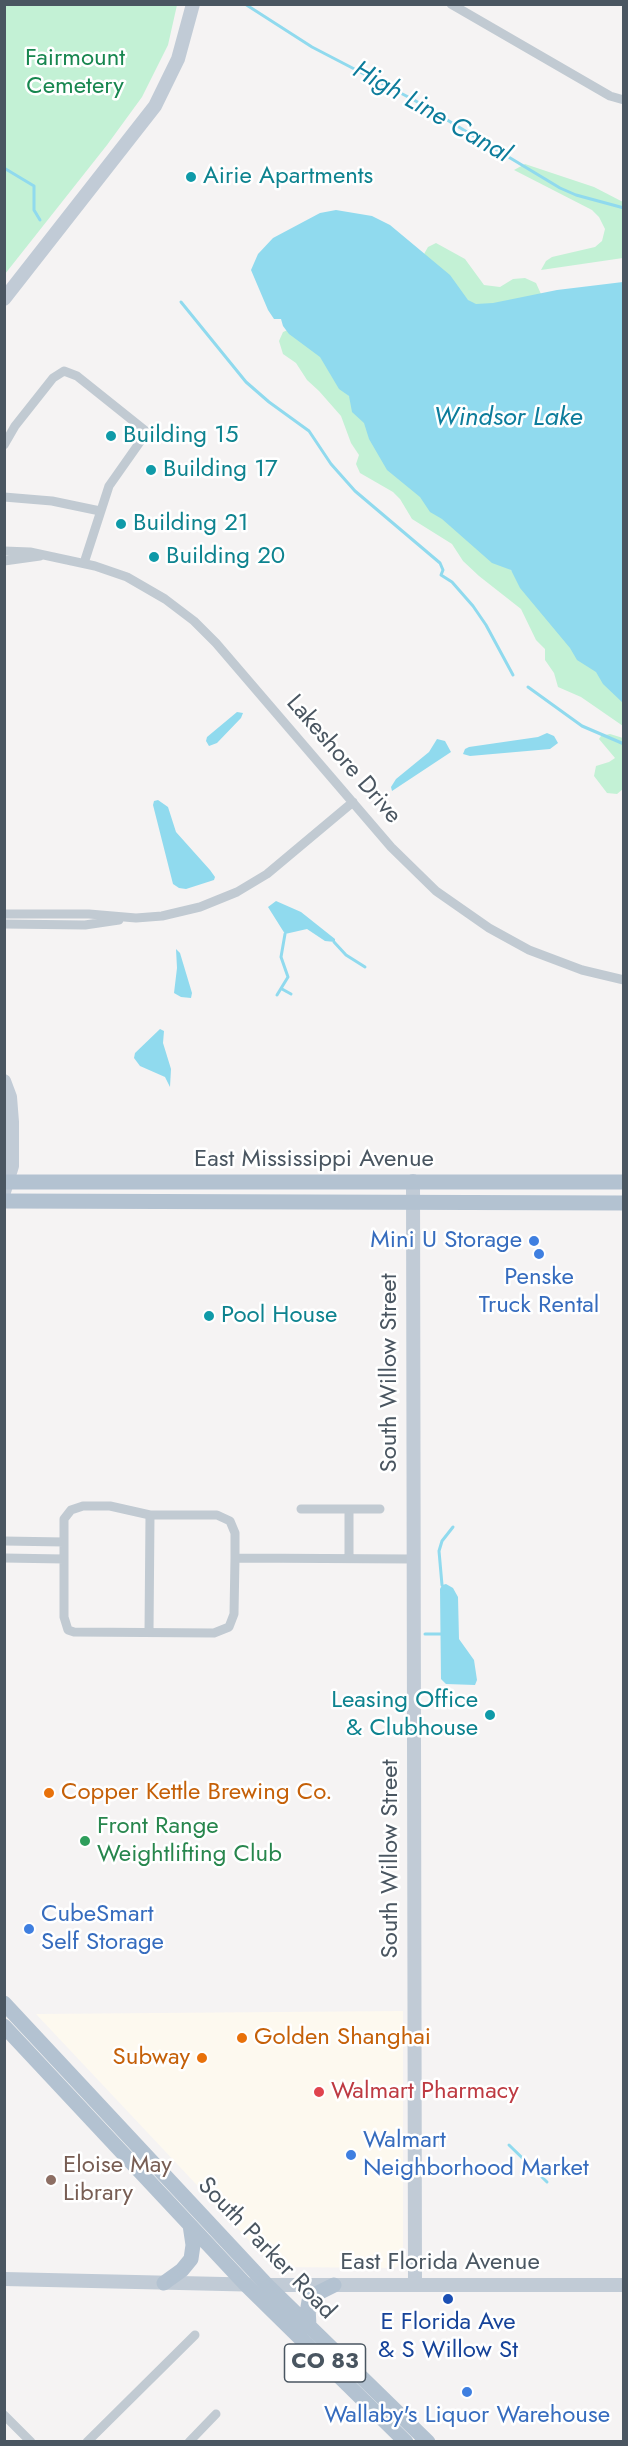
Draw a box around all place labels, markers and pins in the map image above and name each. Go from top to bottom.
place label: Airie Apartments [203,163,373,191]
marker: Airie Apartments [184,170,198,184]
place label: Building 15 [123,422,238,450]
marker: Building 15 [104,429,118,443]
place label: Building 17 [163,456,278,484]
marker: Building 17 [144,463,158,477]
place label: Building 21 [133,510,249,538]
marker: Building 21 [114,517,128,531]
place label: Building 20 [166,543,285,571]
marker: Building 20 [147,550,161,564]
place label: Mini U Storage [370,1227,522,1255]
marker: Mini U Storage [527,1234,541,1248]
marker: Penske Truck Rental [532,1247,546,1261]
place label: Penske Truck Rental [479,1264,599,1320]
place label: Pool House [221,1302,337,1330]
marker: Pool House [202,1309,216,1323]
place label: Leasing Office & Clubhouse [331,1687,478,1743]
marker: Leasing Office & Clubhouse [483,1708,497,1722]
place label: Copper Kettle Brewing Co. [61,1779,332,1807]
marker: Copper Kettle Brewing Co. [42,1786,56,1800]
place label: Front Range Weightlifting Club [97,1813,282,1869]
marker: Front Range Weightlifting Club [78,1834,92,1848]
place label: CubeSmart Self Storage [41,1901,164,1957]
marker: CubeSmart Self Storage [22,1922,36,1936]
place label: Golden Shanghai [254,2024,431,2052]
marker: Golden Shanghai [235,2031,249,2045]
place label: Subway [113,2044,190,2072]
marker: Subway [195,2051,209,2065]
place label: Walmart Pharmacy [331,2078,519,2106]
marker: Walmart Pharmacy [312,2085,326,2099]
place label: Walmart Neighborhood Market [363,2127,589,2183]
marker: Walmart Neighborhood Market [344,2148,358,2162]
place label: Eloise May Library [63,2152,172,2208]
marker: Eloise May Library [44,2173,58,2187]
marker: E Florida Ave & S Willow St [441,2292,455,2306]
place label: E Florida Ave & S Willow St [378,2309,518,2365]
marker: Wallaby's Liquor Warehouse [460,2385,474,2399]
place label: Wallaby's Liquor Warehouse [324,2402,610,2430]

